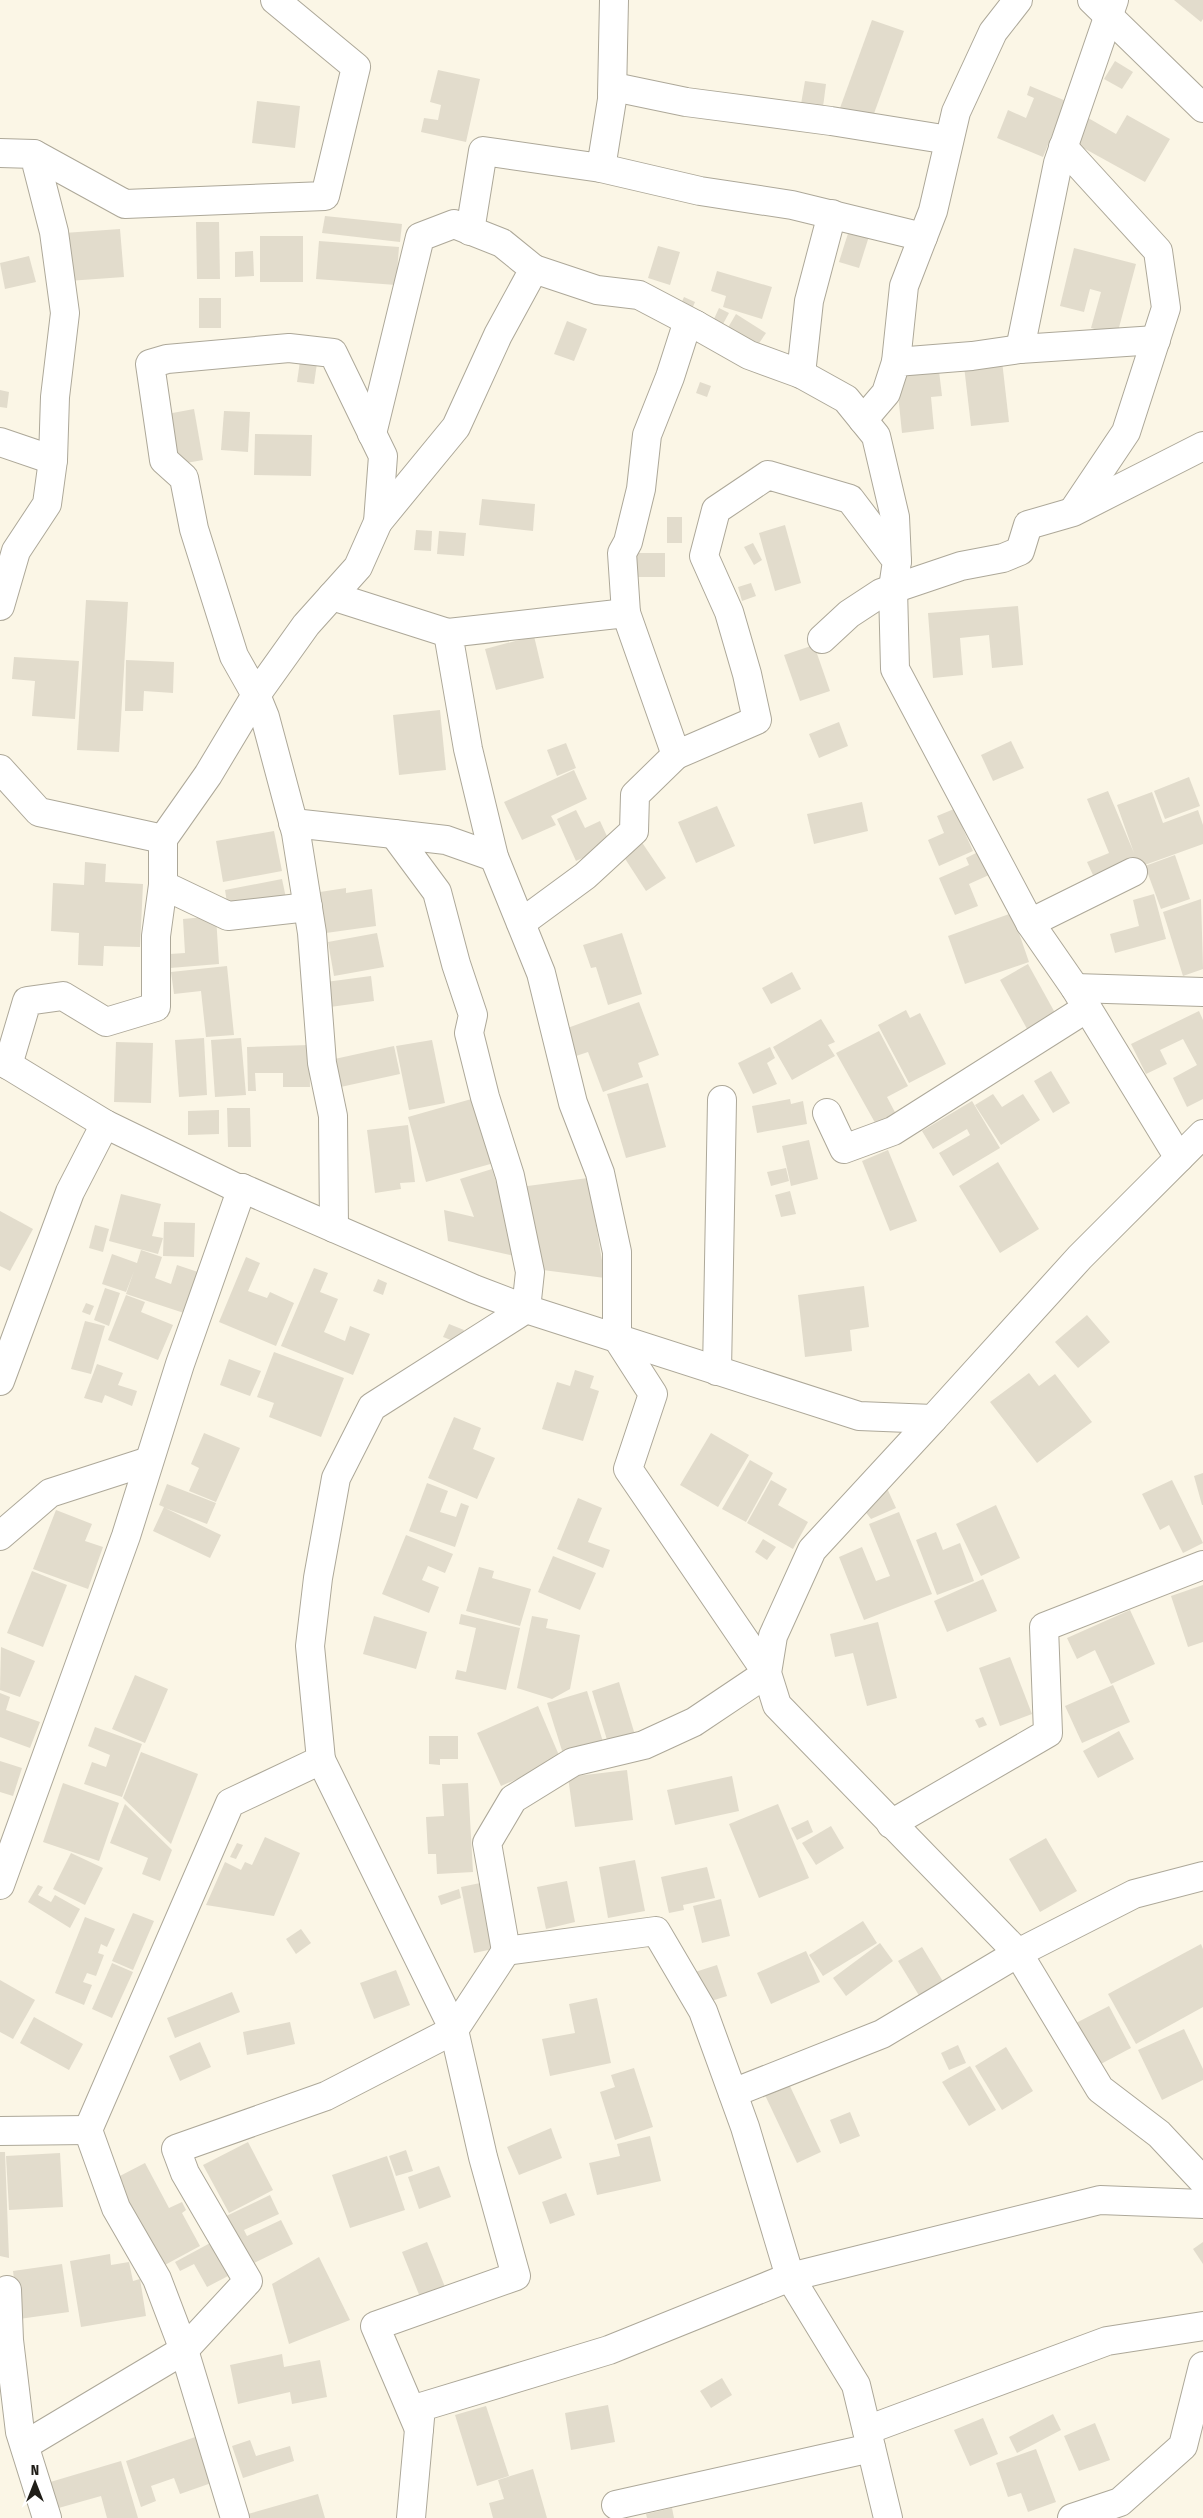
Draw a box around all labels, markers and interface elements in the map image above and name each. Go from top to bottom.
north arrow [10,2458,60,2508]
text: N [31,2462,39,2479]

